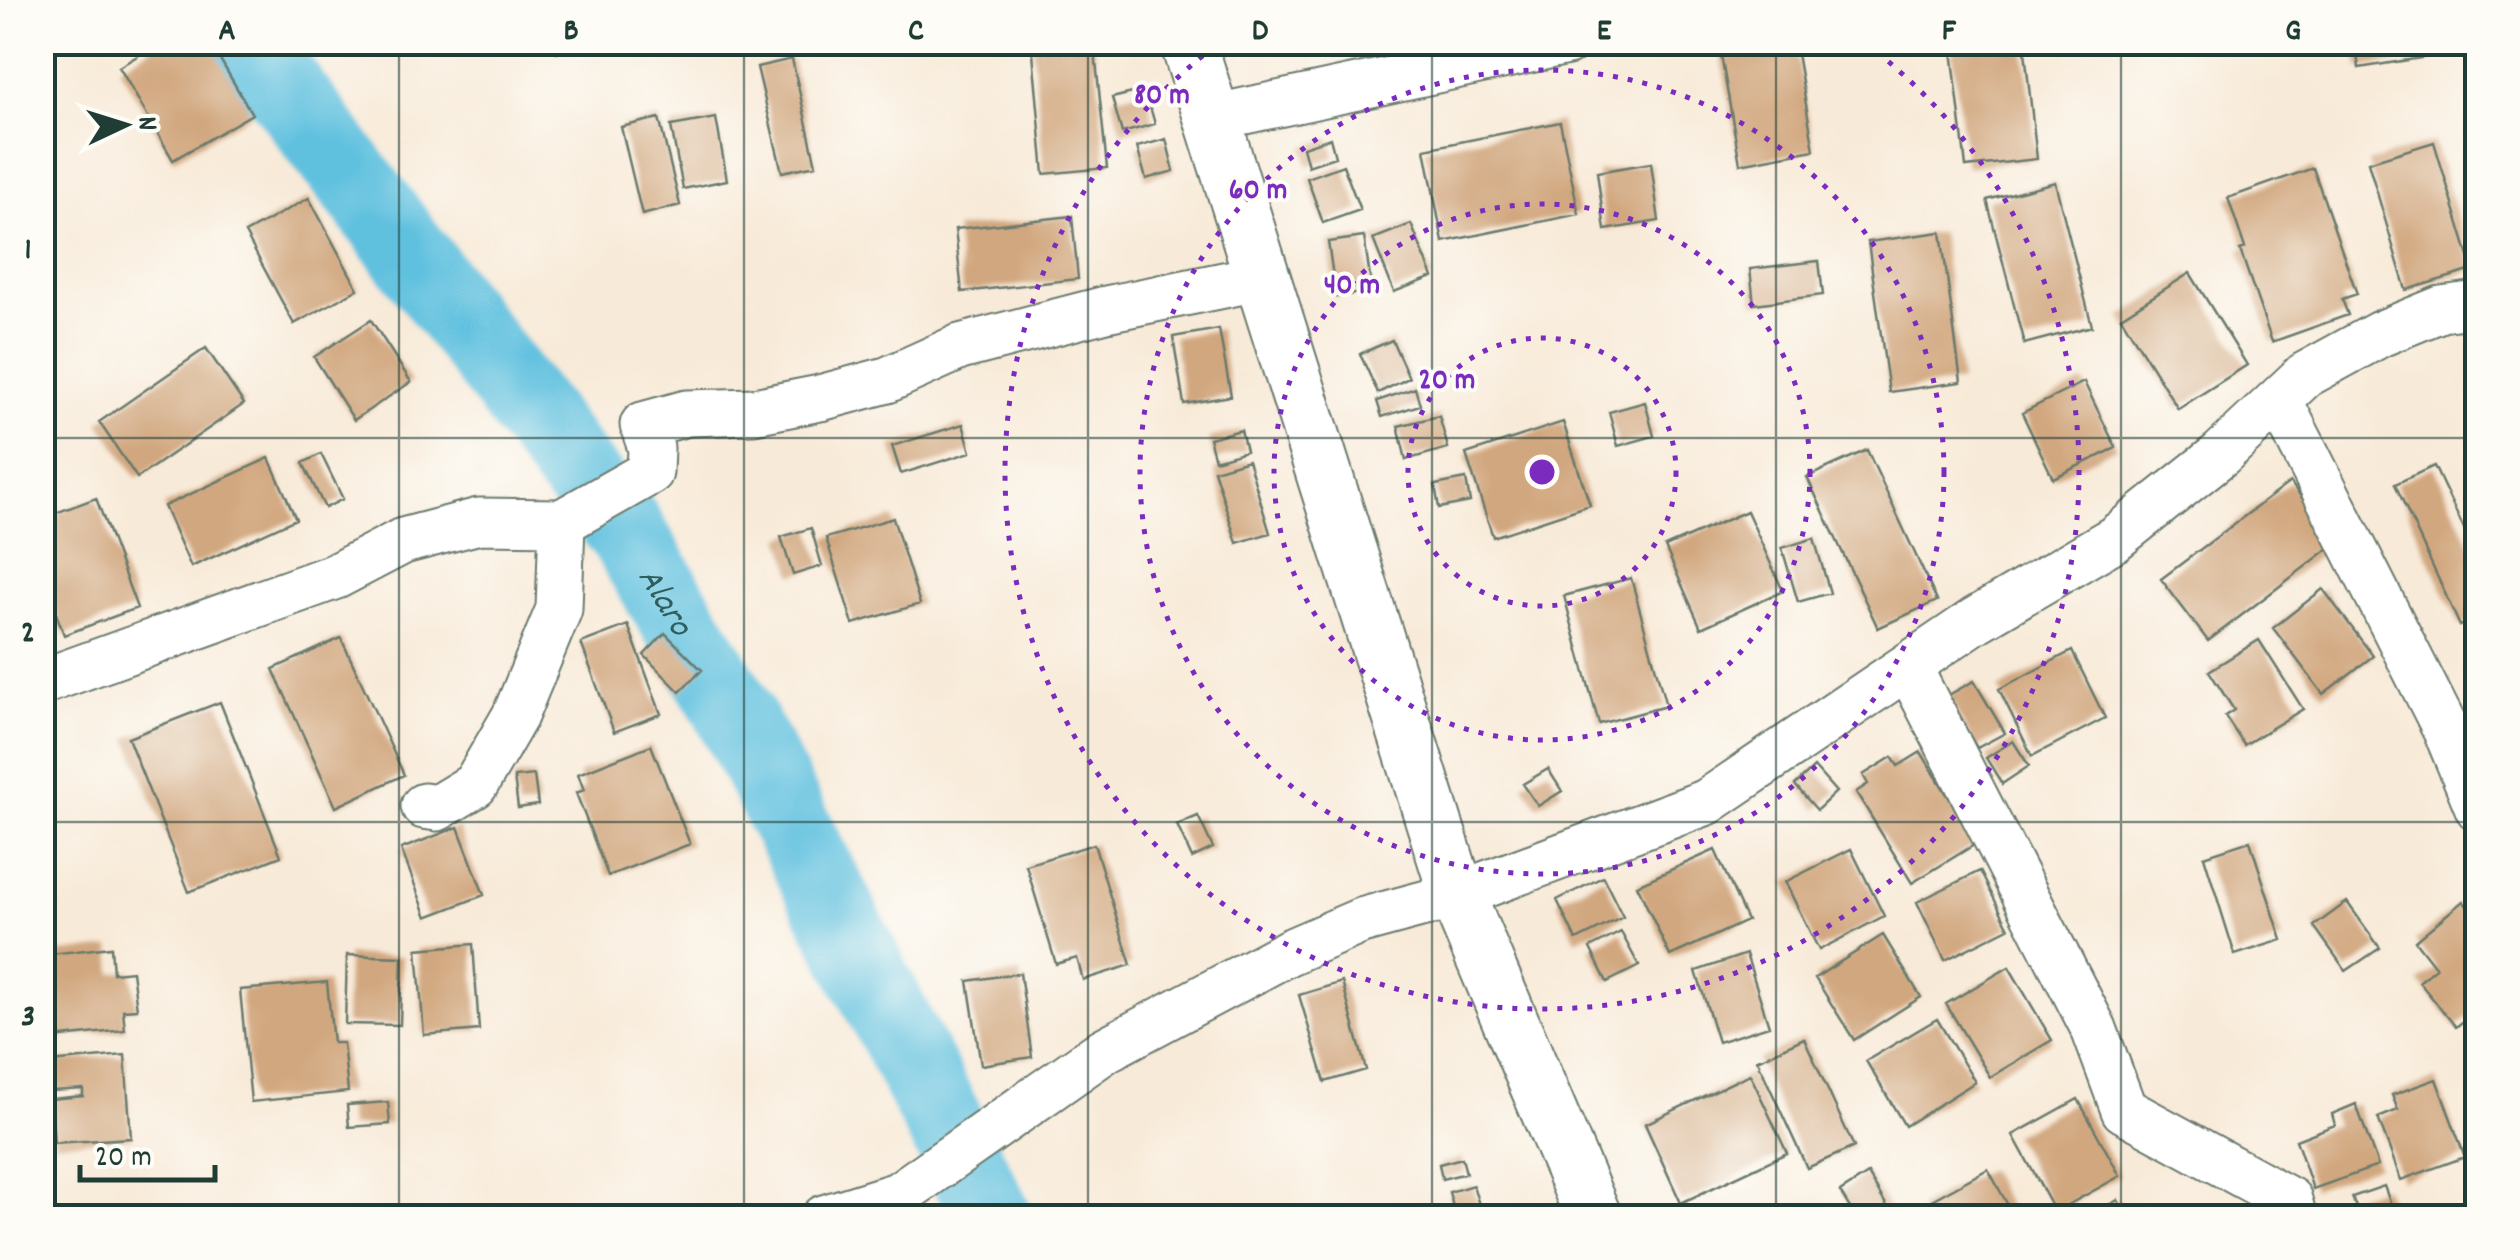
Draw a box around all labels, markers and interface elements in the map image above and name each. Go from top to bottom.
text: A [218,10,236,56]
text: B [563,10,579,56]
text: C [908,10,924,56]
text: D [1252,10,1269,56]
text: E [1597,10,1612,56]
text: F [1942,10,1957,56]
text: G [2285,10,2301,56]
north arrow [75,75,175,175]
text: 80 m [1134,76,1190,119]
text: N [125,115,165,132]
text: 60 m [1229,171,1287,214]
text: 1 [24,229,32,275]
text: 40 m [1324,266,1380,309]
text: 20 m [1419,361,1475,404]
centre of rings [1524,454,1560,490]
water label: Alaro [623,559,704,648]
text: 2 [21,612,35,658]
text: 3 [21,996,35,1042]
scale bar [80,1120,215,1182]
text: 20 m [95,1138,152,1181]

